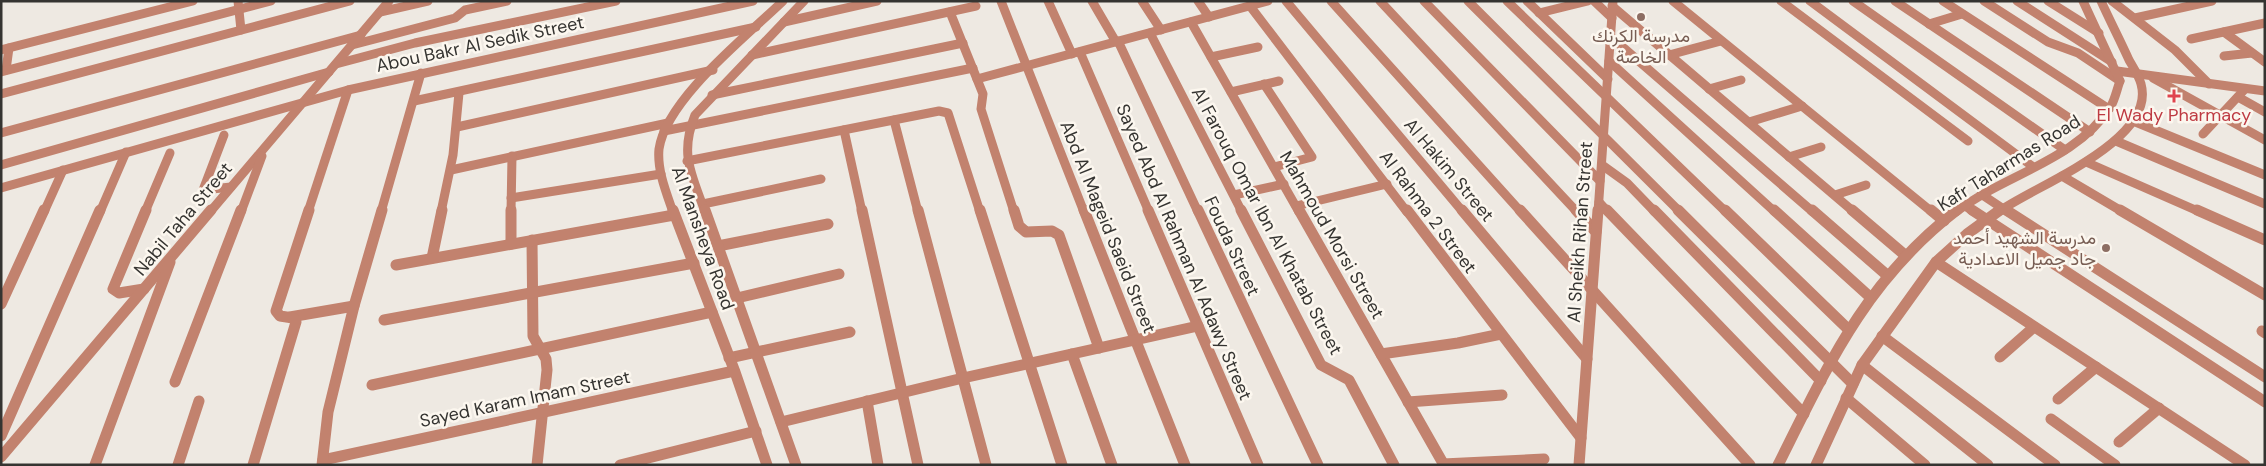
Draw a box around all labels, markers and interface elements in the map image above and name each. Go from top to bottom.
street label: Abou Bakr Al Sedik Street [374,10,586,78]
marker: مدرسة الكرنك الخاصة [1635,11,1647,23]
place label: مدرسة الكرنك الخاصة [1592,24,1690,69]
street label: Al Farouq Omar Ibn Al Khatab Street [1186,83,1348,359]
marker: El Wady Pharmacy [2168,90,2180,102]
street label: Sayed Abd Al Rahman Al Adawy Street [1111,100,1257,404]
place label: El Wady Pharmacy [2097,103,2251,127]
street label: Kafr Taharmas Road [1933,109,2085,217]
street label: Al Hakim Street [1399,113,1499,227]
street label: Abd Al Mageid Saeid Street [1054,117,1162,337]
street label: Al Sheikh Rihan Street [1562,141,1598,323]
street label: Al Rahma 2 Street [1374,146,1482,278]
street label: Mahmoud Morsi Street [1274,147,1390,323]
street label: Nabil Taha Street [128,157,238,281]
street label: Al Mansheya Road [666,163,740,313]
street label: Fouda Street [1198,192,1266,300]
place label: مدرسة الشهيد أحمد جاد جميل الاعدادية [1953,226,2096,271]
marker: مدرسة الشهيد أحمد جاد جميل الاعدادية [2100,242,2112,254]
street label: Sayed Karam Imam Street [418,365,632,433]

